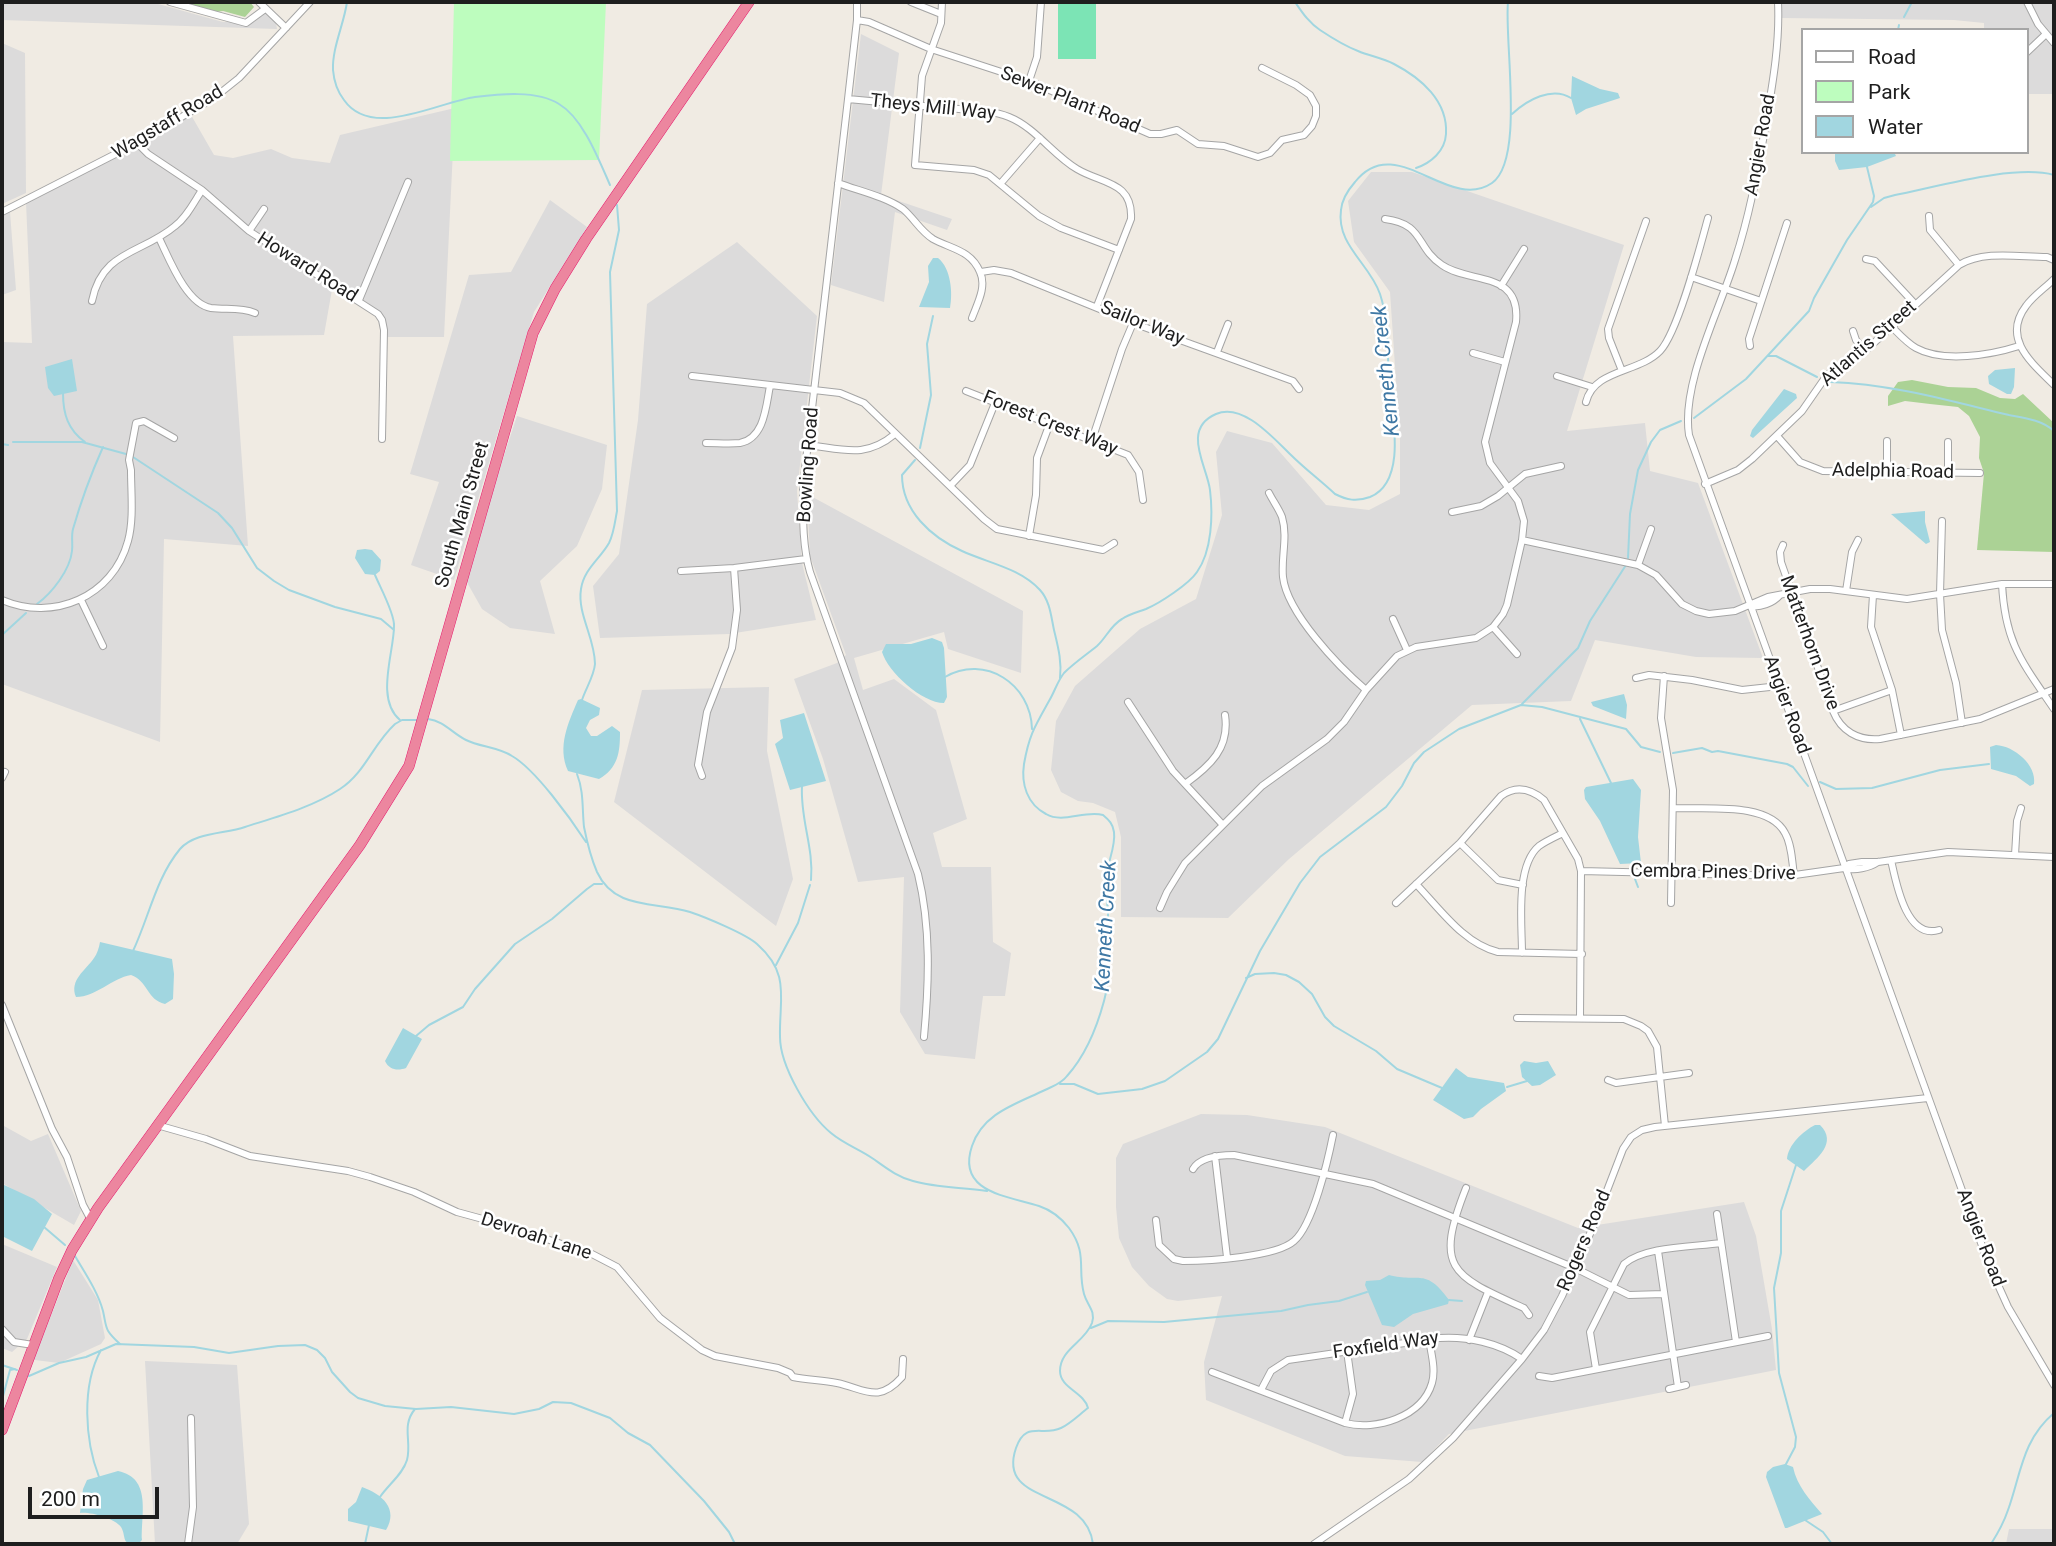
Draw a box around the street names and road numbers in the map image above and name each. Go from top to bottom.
street label: Sewer Plant Road [997,63,1143,139]
street label: Wagstaff Road [108,81,228,165]
street label: Theys Mill Way [869,90,997,126]
street label: Angier Road [1741,92,1781,198]
street label: Howard Road [252,228,362,308]
street label: Atlantis Street [1816,296,1922,392]
street label: Sailor Way [1097,297,1187,351]
street label: Forest Crest Way [979,387,1121,461]
street label: Bowling Road [794,407,824,523]
street label: South Main Street [431,439,495,591]
street label: Adelphia Road [1832,460,1954,484]
street label: Matterhorn Drive [1774,573,1844,713]
street label: Angier Road [1758,653,1814,757]
street label: Cembra Pines Drive [1630,860,1796,886]
street label: Angier Road [1951,1186,2009,1290]
street label: Rogers Road [1553,1187,1617,1295]
street label: Devroah Lane [478,1208,594,1266]
street label: Foxfield Way [1332,1327,1440,1365]

